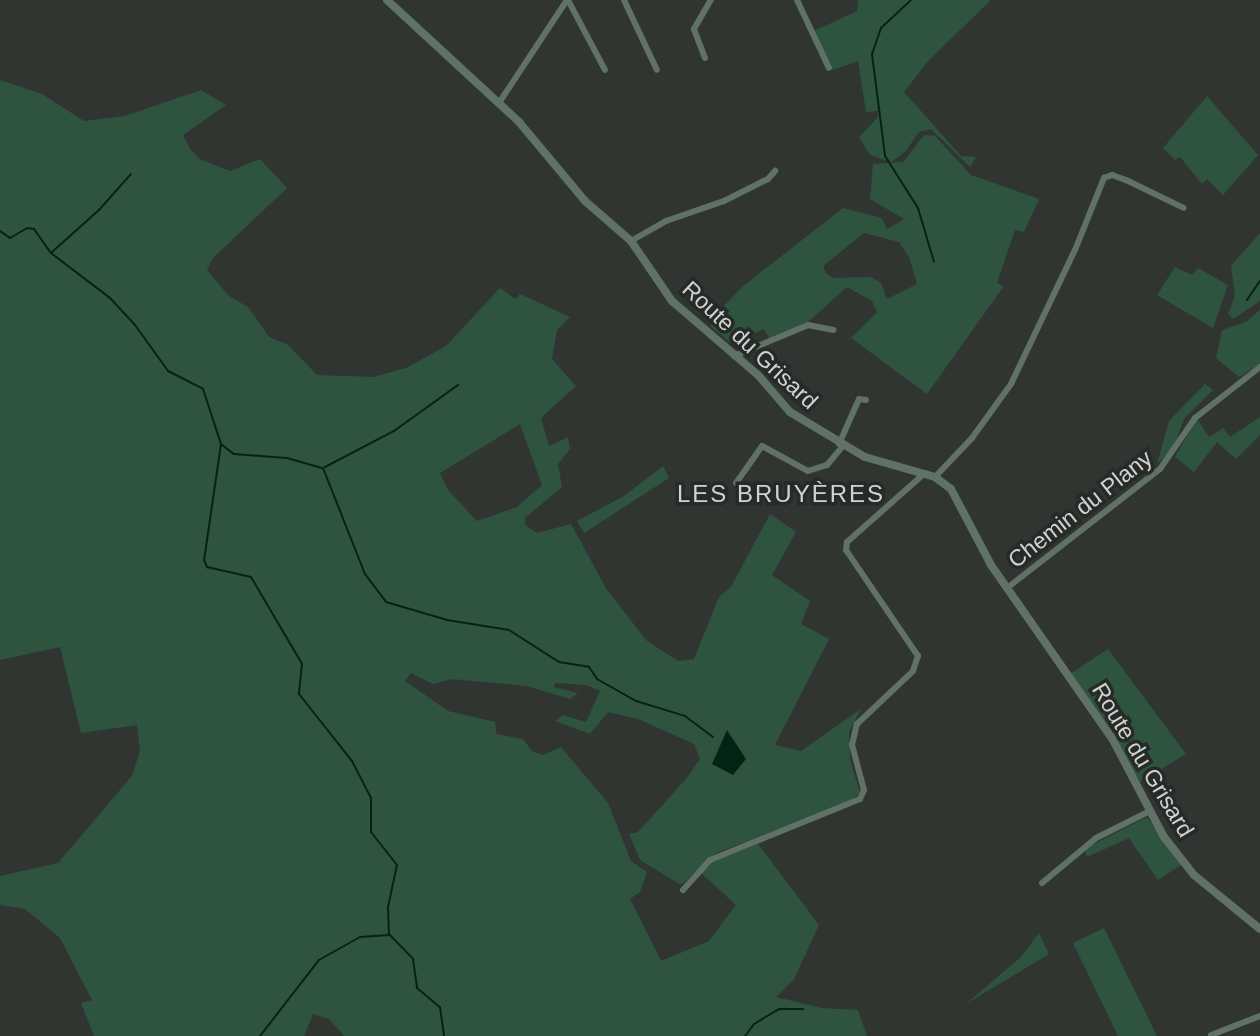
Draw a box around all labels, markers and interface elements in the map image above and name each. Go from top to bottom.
street label: Route du Grisard [677,275,823,415]
street label: Chemin du Plany [1002,444,1158,574]
district label: LES BRUYÈRES [678,480,884,508]
street label: Route du Grisard [1086,678,1200,842]

